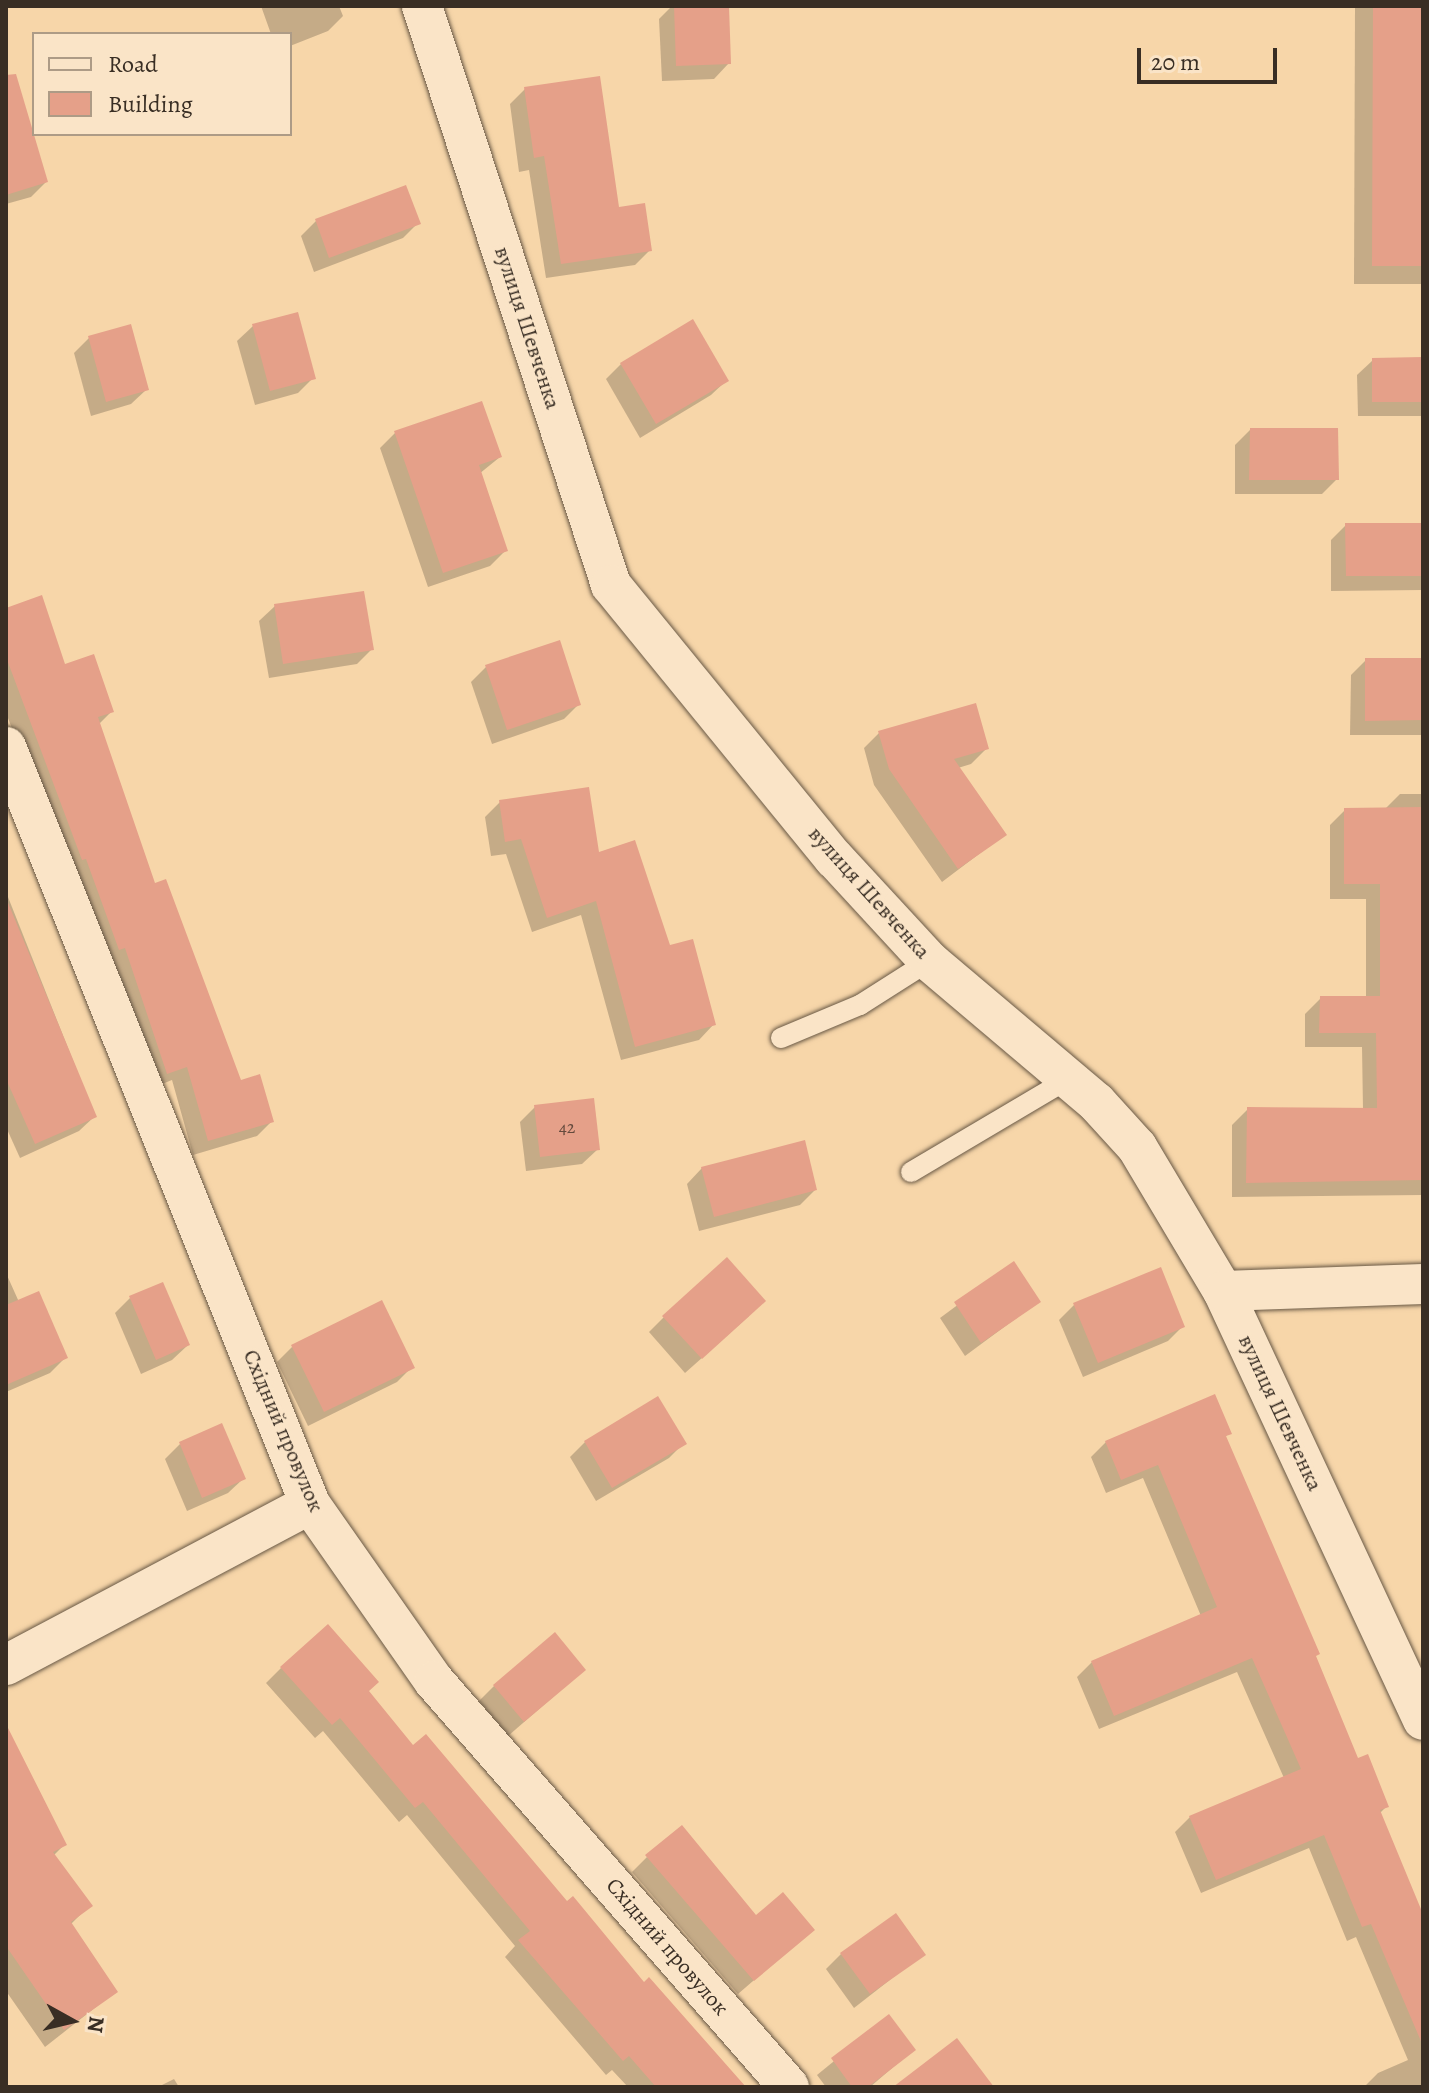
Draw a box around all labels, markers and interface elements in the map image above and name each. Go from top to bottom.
legend [32,32,292,136]
scale bar [1141,32,1281,82]
text: 20 m [1151,46,1200,78]
text: Road [108,48,158,80]
text: Building [108,88,193,120]
street label: вулиця Шевченка [488,243,566,413]
street label: вулиця Шевченка [803,821,935,965]
house number: 42 [559,1116,575,1138]
street label: вулиця Шевченка [1232,1331,1328,1495]
street label: Східний провулок [237,1346,329,1516]
street label: Східний провулок [600,1873,734,2021]
north arrow [32,1981,112,2061]
text: N [80,2014,112,2034]

